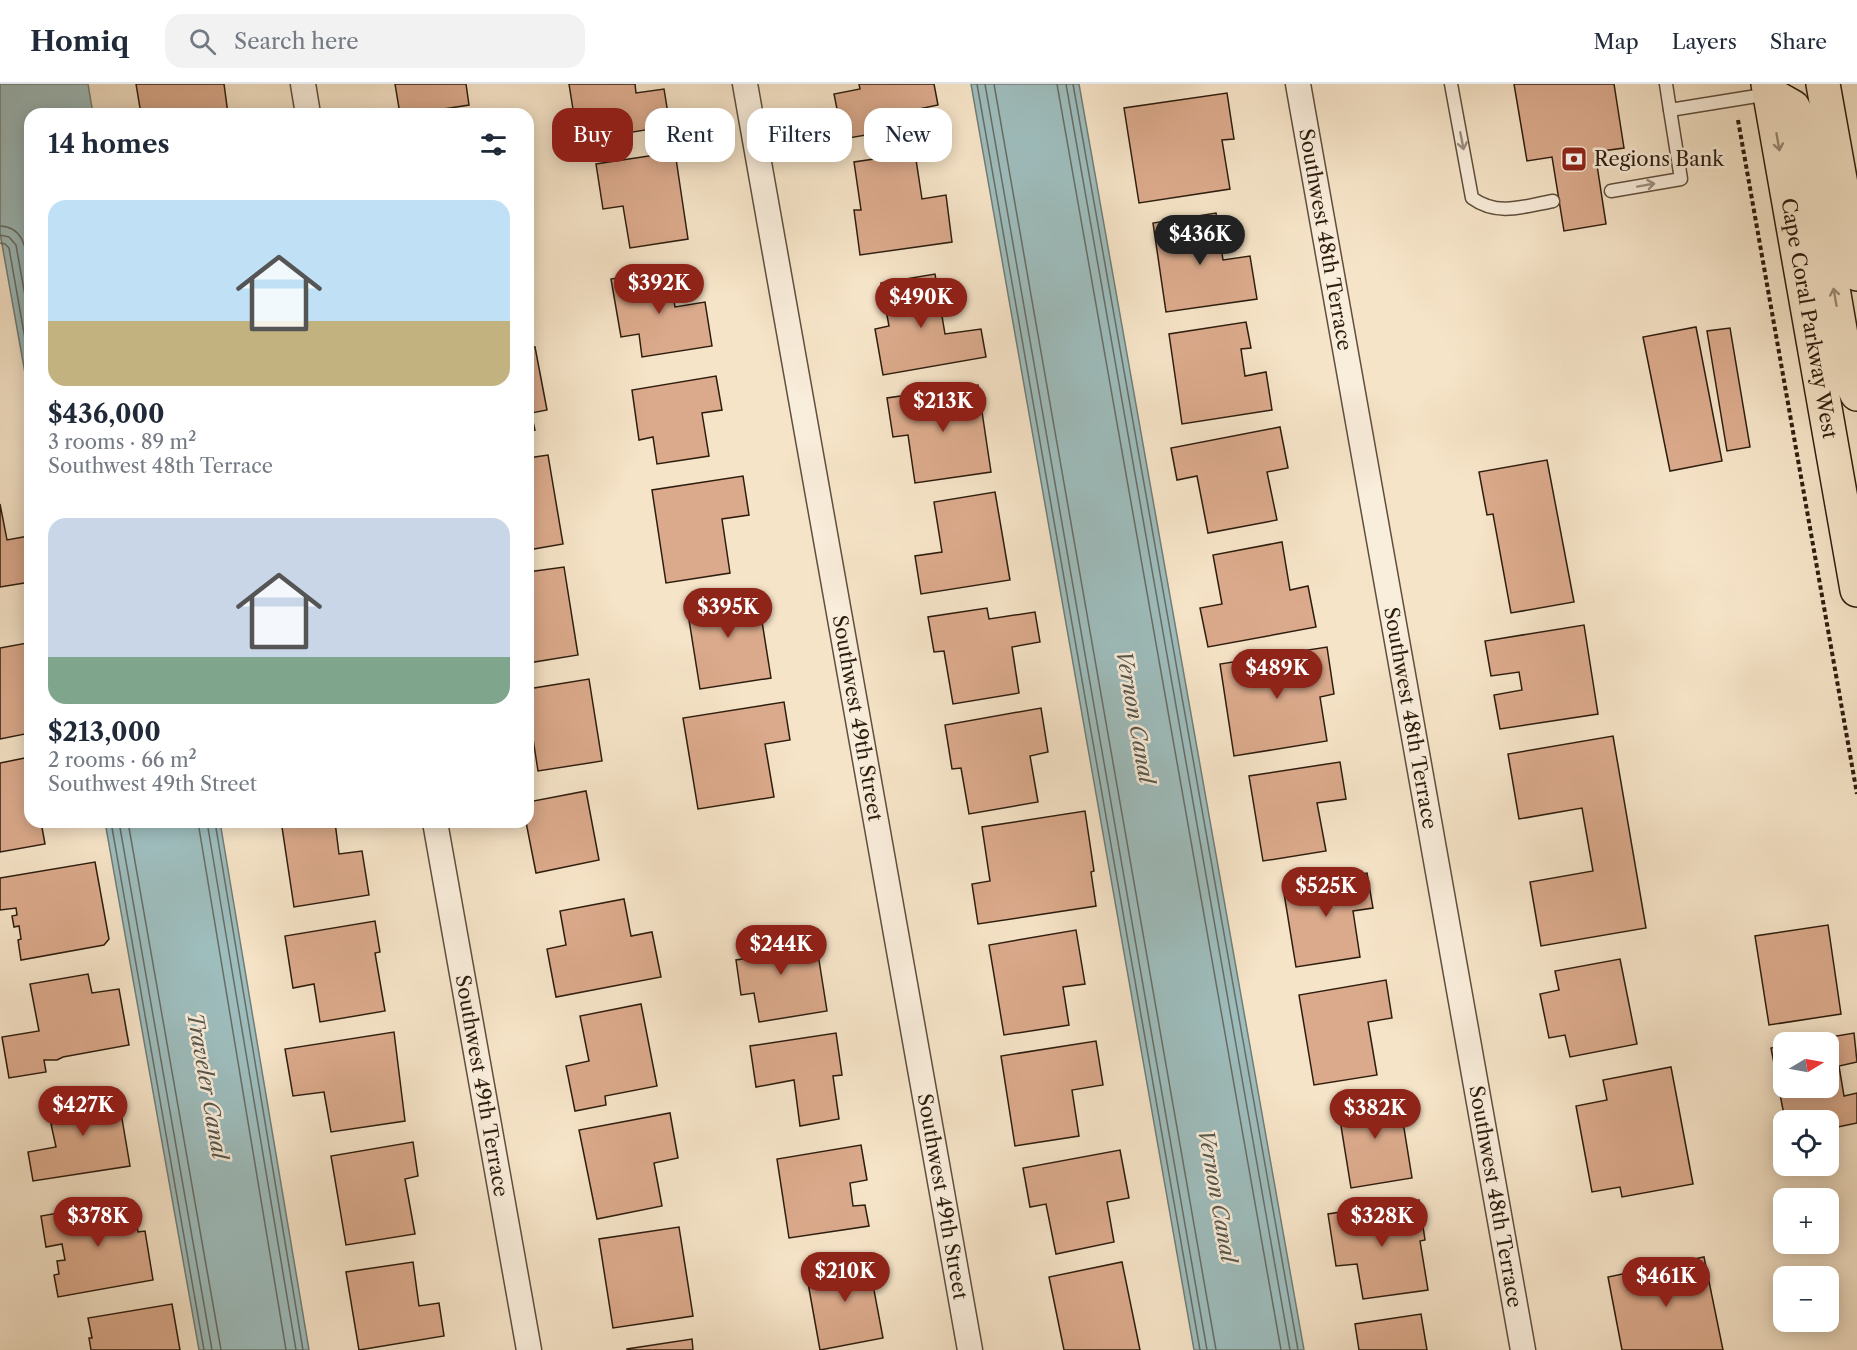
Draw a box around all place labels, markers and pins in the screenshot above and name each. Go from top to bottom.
bank icon: Regions Bank [1559,144,1589,174]
place label: Regions Bank [1594,147,1725,171]
pin: $436K [1158,215,1242,266]
pin: $392K [617,264,701,315]
pin: $490K [879,278,963,329]
pin: $213K [901,382,985,433]
pin: $395K [686,588,770,639]
pin: $489K [1235,649,1319,700]
pin: $525K [1284,867,1368,918]
pin: $244K [739,925,823,976]
pin: $427K [41,1086,125,1137]
pin: $382K [1333,1089,1417,1140]
pin: $378K [56,1197,140,1248]
pin: $328K [1340,1197,1424,1248]
pin: $210K [803,1252,887,1303]
pin: $461K [1624,1257,1708,1308]

